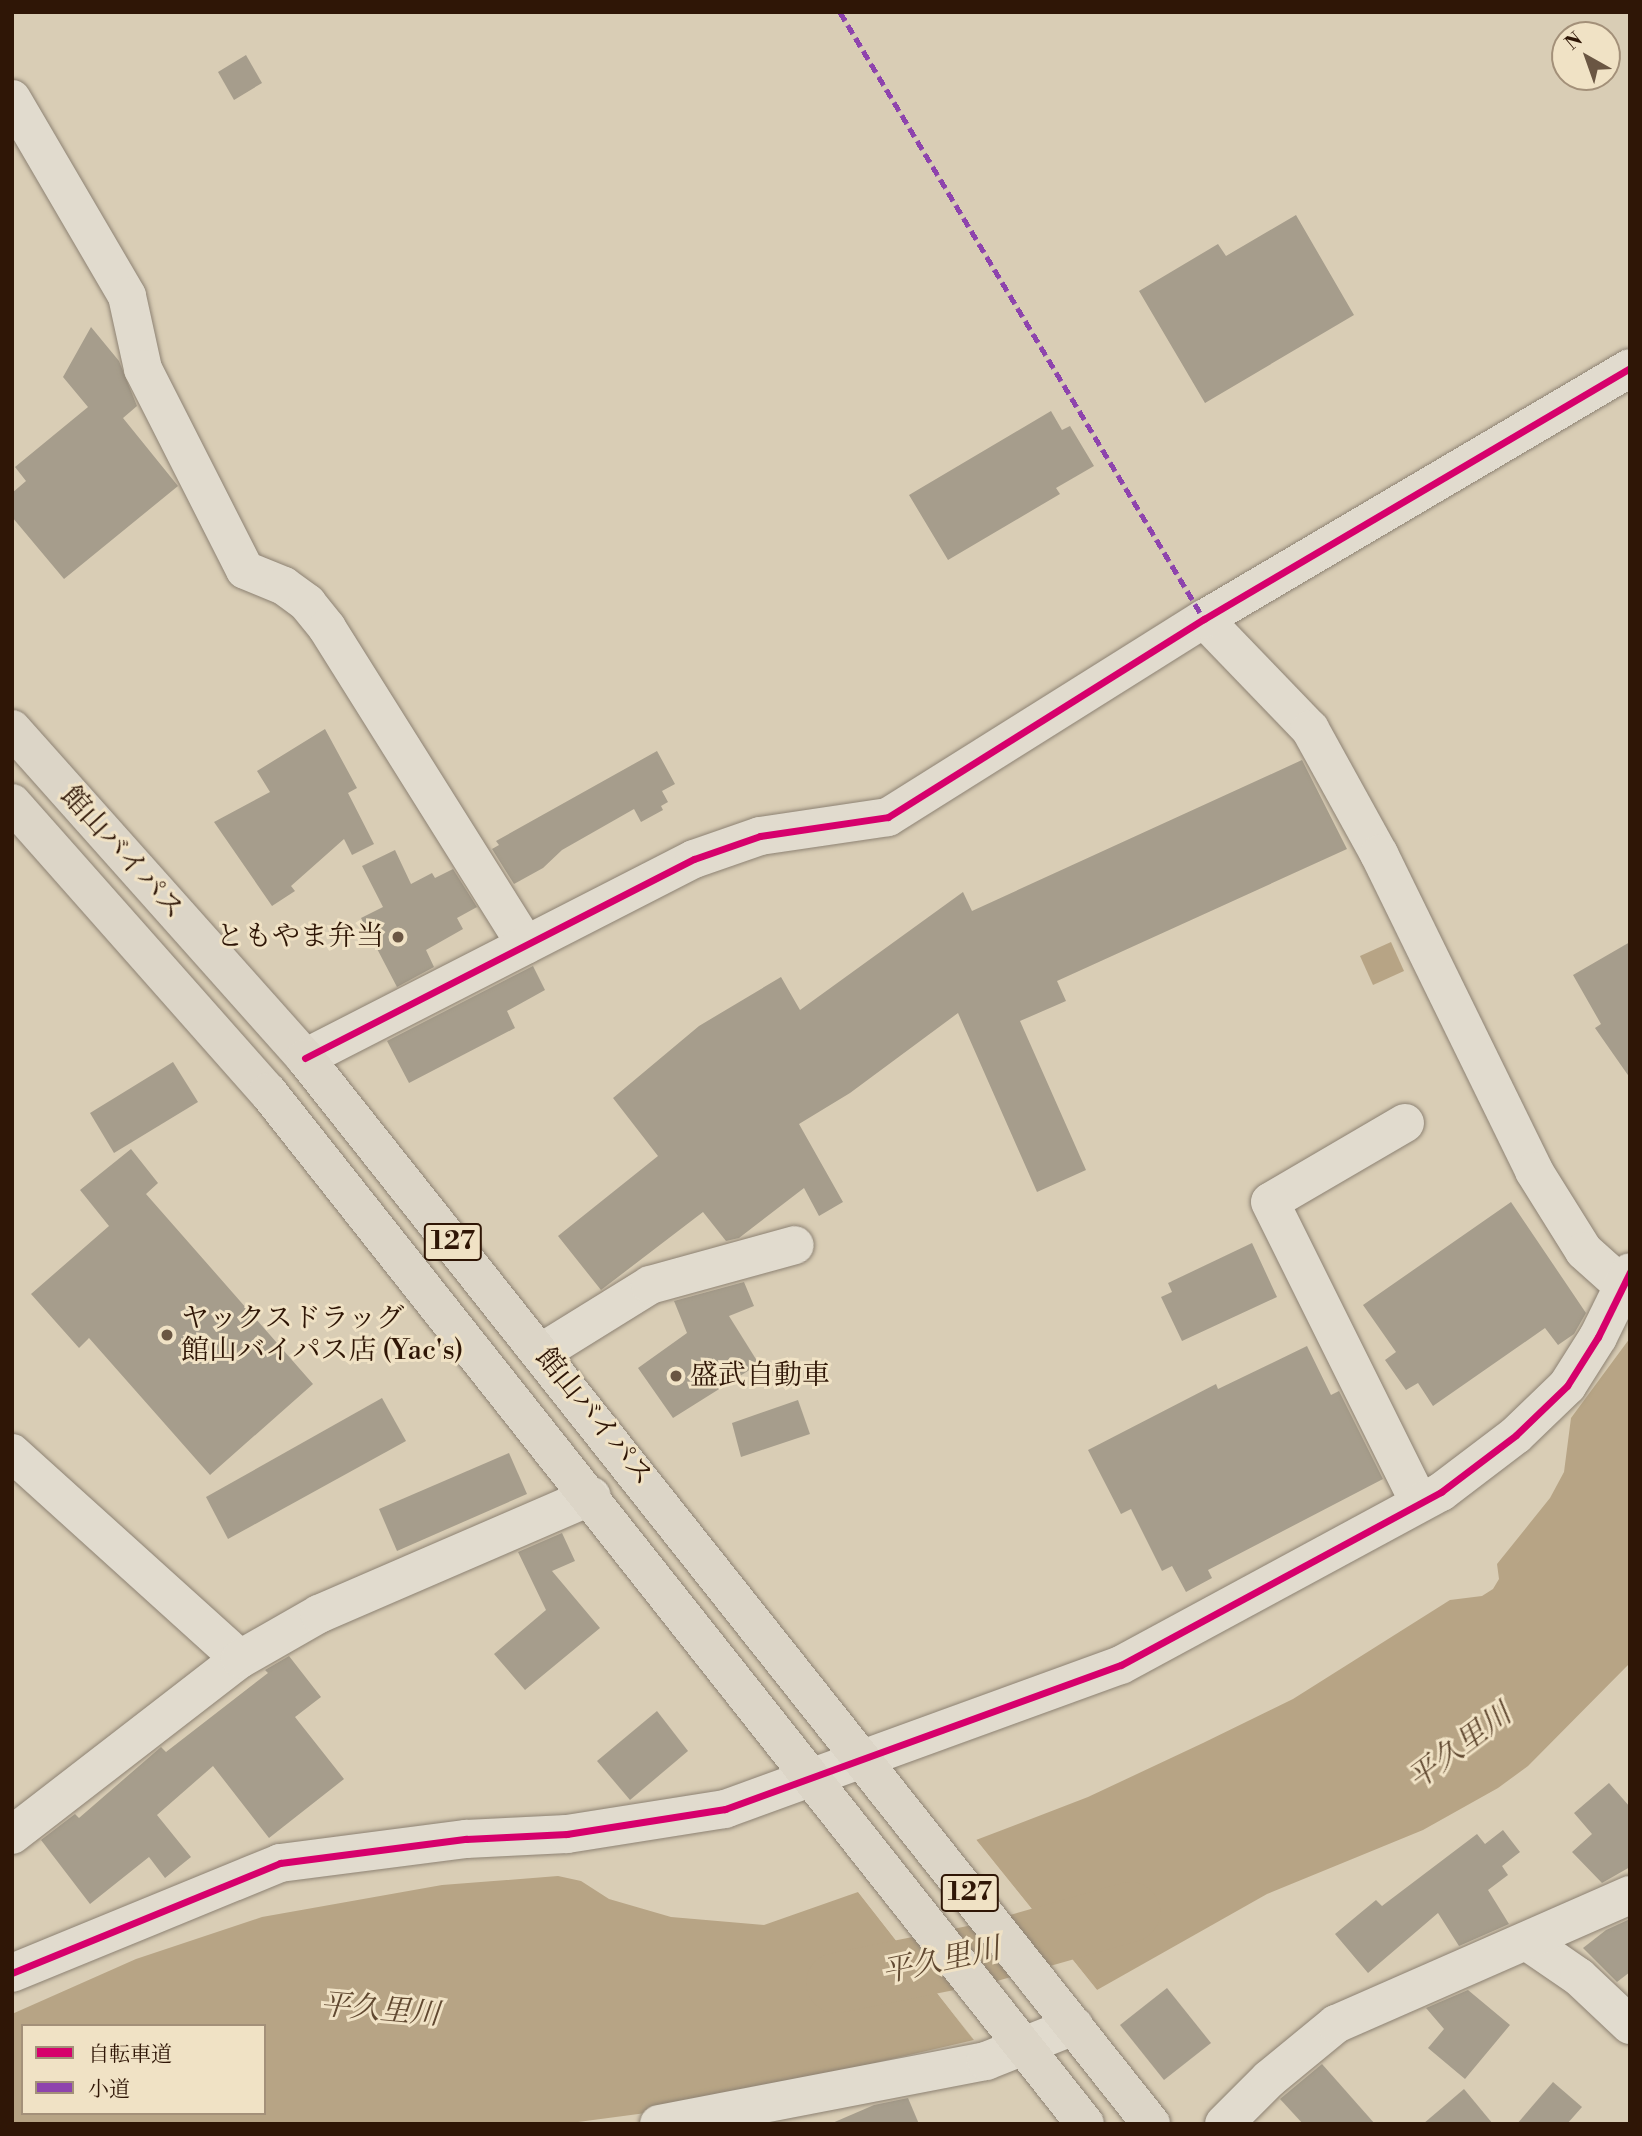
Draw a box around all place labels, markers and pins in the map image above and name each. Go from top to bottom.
place label: ともやま弁当 [216,920,384,954]
marker: ともやま弁当 [390,929,406,945]
place label: ヤックスドラッグ 館山バイパス店 (Yac's) [181,1302,464,1368]
marker: ヤックスドラッグ 館山バイパス店 (Yac's) [159,1327,175,1343]
place label: 盛武自動車 [690,1359,830,1393]
marker: 盛武自動車 [668,1368,684,1384]

